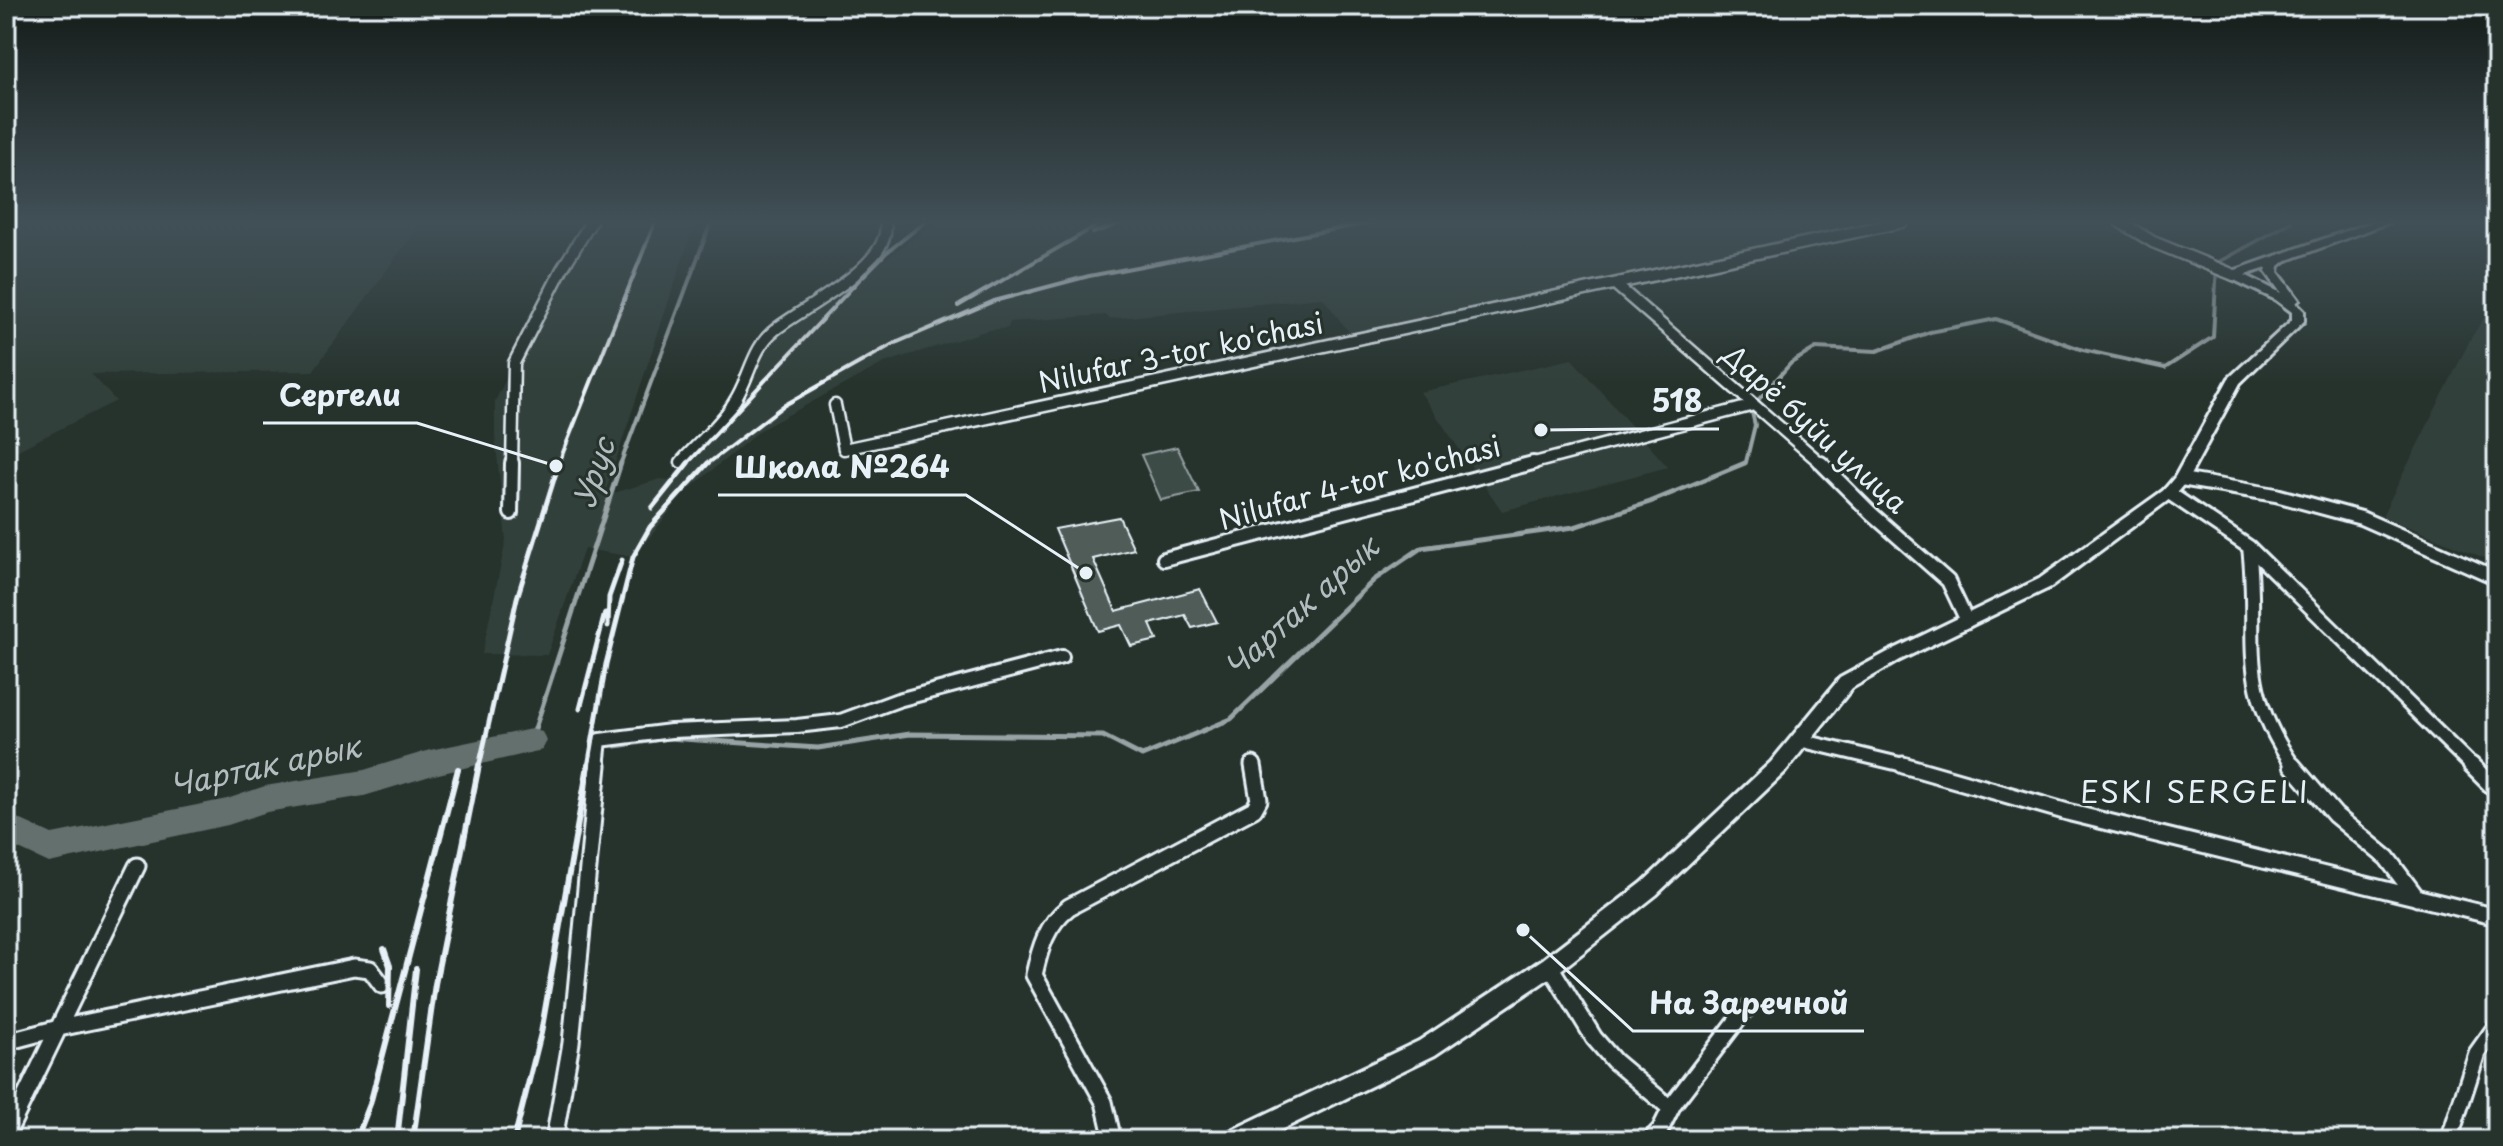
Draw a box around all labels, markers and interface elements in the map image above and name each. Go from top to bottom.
street label: Nilufar 3-tor ko'chasi [1034,300,1327,403]
street label: Дарё буйи улица [1713,332,1918,523]
callout: Сергели [263,369,417,423]
text: Сергели [279,371,401,416]
callout: 518 [1636,375,1719,429]
text: 518 [1652,377,1702,422]
street label: Nilufar 4-tor ko'chasi [1214,423,1505,540]
water label: Урус [560,429,626,513]
callout: Школа №264 [718,441,966,495]
text: Школа №264 [734,443,950,488]
water label: Чартак арык [1213,523,1389,688]
water label: Чартак арык [165,722,366,807]
district label: ESKI SERGELI [2080,768,2310,813]
callout: На Заречной [1633,977,1864,1031]
text: На Заречной [1649,979,1849,1024]

